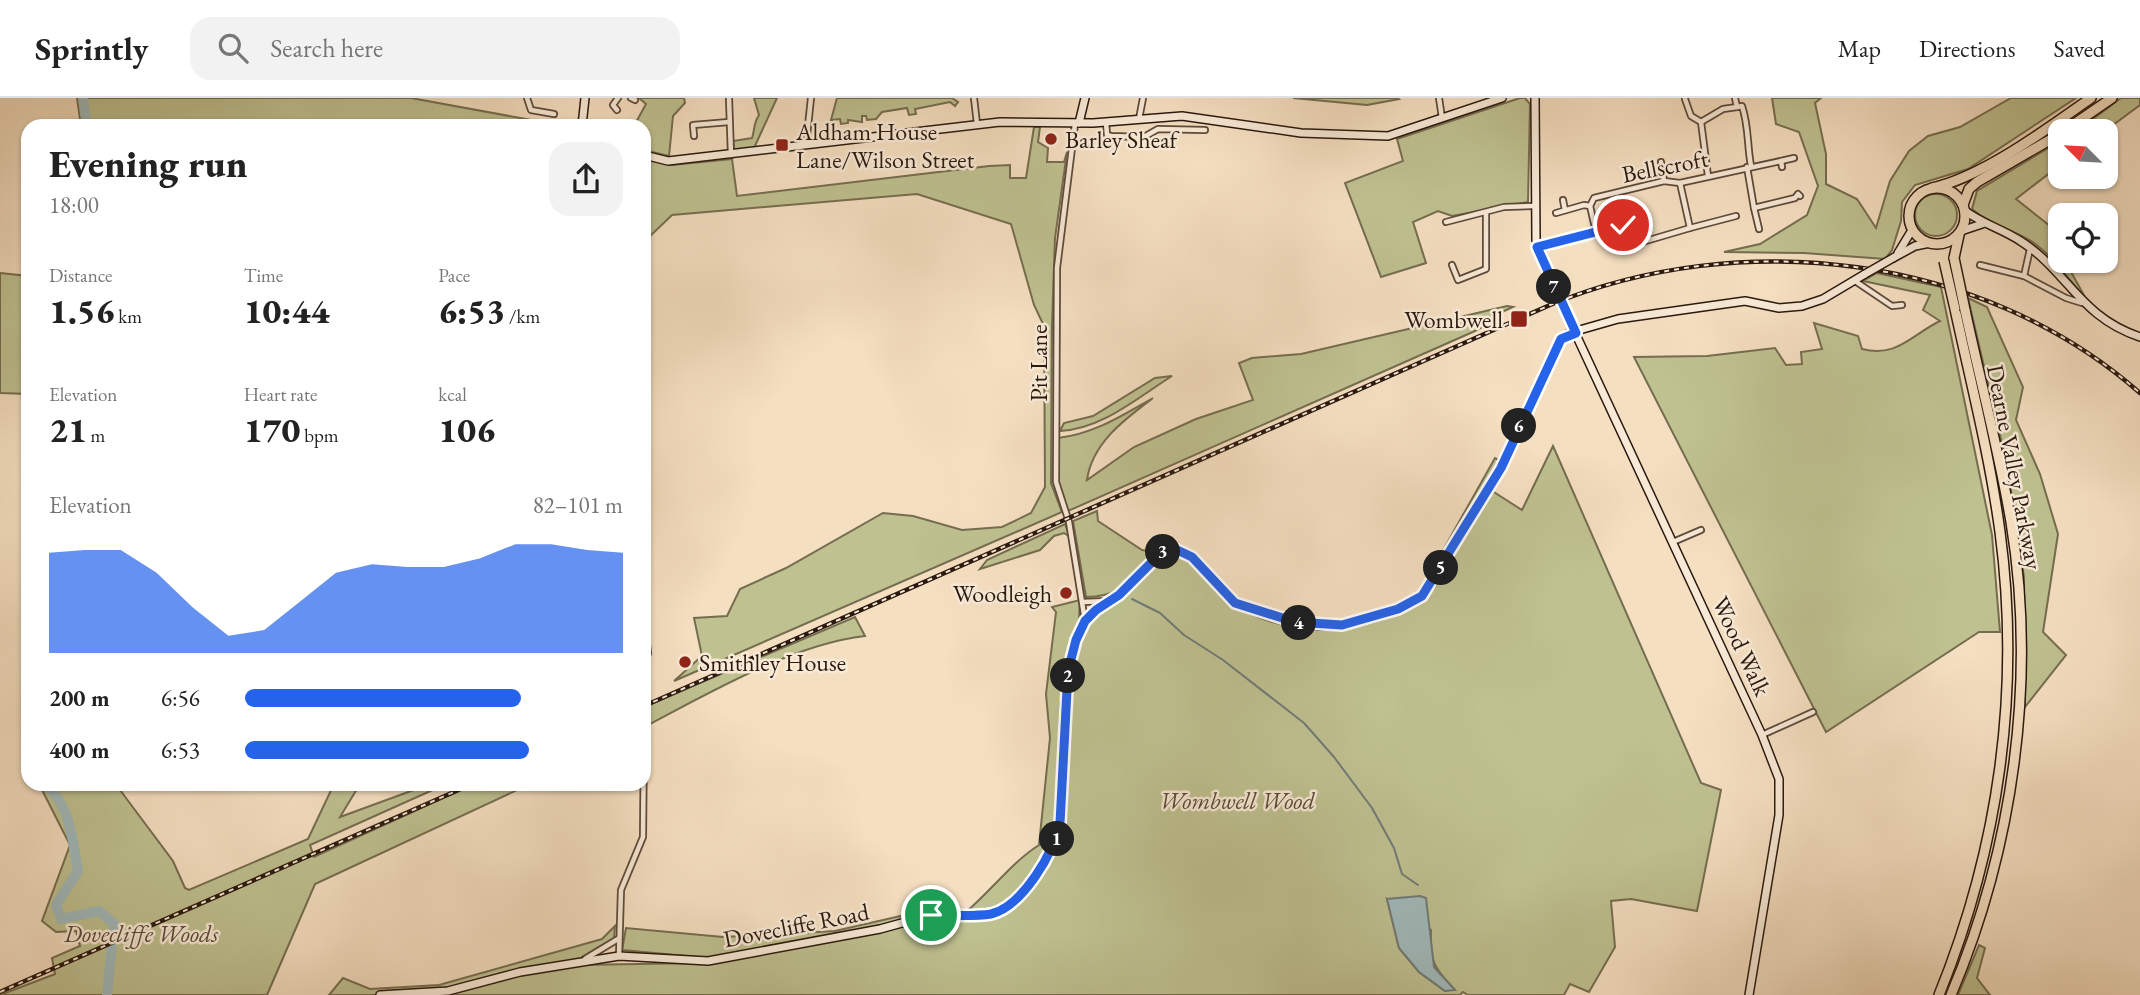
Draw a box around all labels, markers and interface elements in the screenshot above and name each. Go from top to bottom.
search box [190,17,680,80]
text: Sprintly [35,27,148,70]
icon: search [214,29,252,67]
text: Search here [270,31,383,65]
text: Map [1838,33,1881,64]
text: Directions [1919,33,2016,64]
text: Saved [2054,33,2105,64]
place label: Aldham House Lane/Wilson Street [795,116,975,175]
north arrow [2048,119,2118,189]
map controls [2048,119,2118,273]
place label: Barley Sheaf [1065,124,1181,155]
marker: Barley Sheaf [1043,131,1059,147]
marker: Aldham House Lane/Wilson Street [774,137,790,153]
text: Evening run [49,139,247,188]
button: share [549,142,623,216]
street label: Bellscroft [1619,142,1711,190]
text: 18:00 [49,190,99,220]
pin [1593,195,1653,255]
button: locate [2048,203,2118,273]
icon: check [1604,206,1642,244]
text: Distance [49,263,112,288]
text: Time [244,263,283,288]
text: Pace [438,263,470,288]
pin: 7 [1536,270,1572,304]
text: 7 [1548,274,1559,299]
text: 1.56 [49,288,115,333]
text: 10:44 [244,288,329,333]
text: 6:53 [438,288,505,333]
text: km [115,304,142,329]
text: /km [505,304,540,329]
place label: Wombwell [1404,304,1503,335]
marker: Wombwell [1509,309,1529,329]
street label: Pit Lane [1023,324,1054,402]
street label: Dearne Valley Parkway [1980,362,2050,573]
text: Elevation [49,382,117,407]
text: Heart rate [244,382,317,407]
text: kcal [438,382,467,407]
text: 21 [49,407,87,452]
text: 170 [244,407,300,452]
text: 106 [438,407,495,452]
pin: 6 [1502,408,1536,444]
text: 6 [1513,413,1524,438]
text: m [87,423,105,448]
text: bpm [300,423,339,448]
text: Elevation [49,490,132,520]
text: 82–101 m [533,490,623,520]
pin: 3 [1146,534,1180,570]
text: 3 [1157,539,1168,564]
pin: 5 [1424,550,1458,586]
text: 5 [1435,555,1446,580]
place label: Woodleigh [953,578,1052,609]
marker: Woodleigh [1058,585,1074,601]
street label: Wood Walk [1705,591,1779,701]
pin: 4 [1282,606,1316,640]
text: 4 [1293,610,1304,635]
place label: Smithley House [699,647,846,678]
marker: Smithley House [677,654,693,670]
pin: 2 [1050,658,1086,694]
text: 2 [1062,663,1073,688]
text: 200 m [49,683,110,713]
text: 6:56 [161,683,200,713]
text: 400 m [49,735,110,765]
text: 6:53 [161,735,200,765]
park label: Wombwell Wood [1159,785,1315,816]
pin: 1 [1040,822,1074,856]
text: 1 [1051,826,1062,851]
pin [901,885,961,945]
street label: Dovecliffe Road [721,896,872,954]
icon: arrive [912,896,950,934]
park label: Dovecliffe Woods [63,918,218,949]

